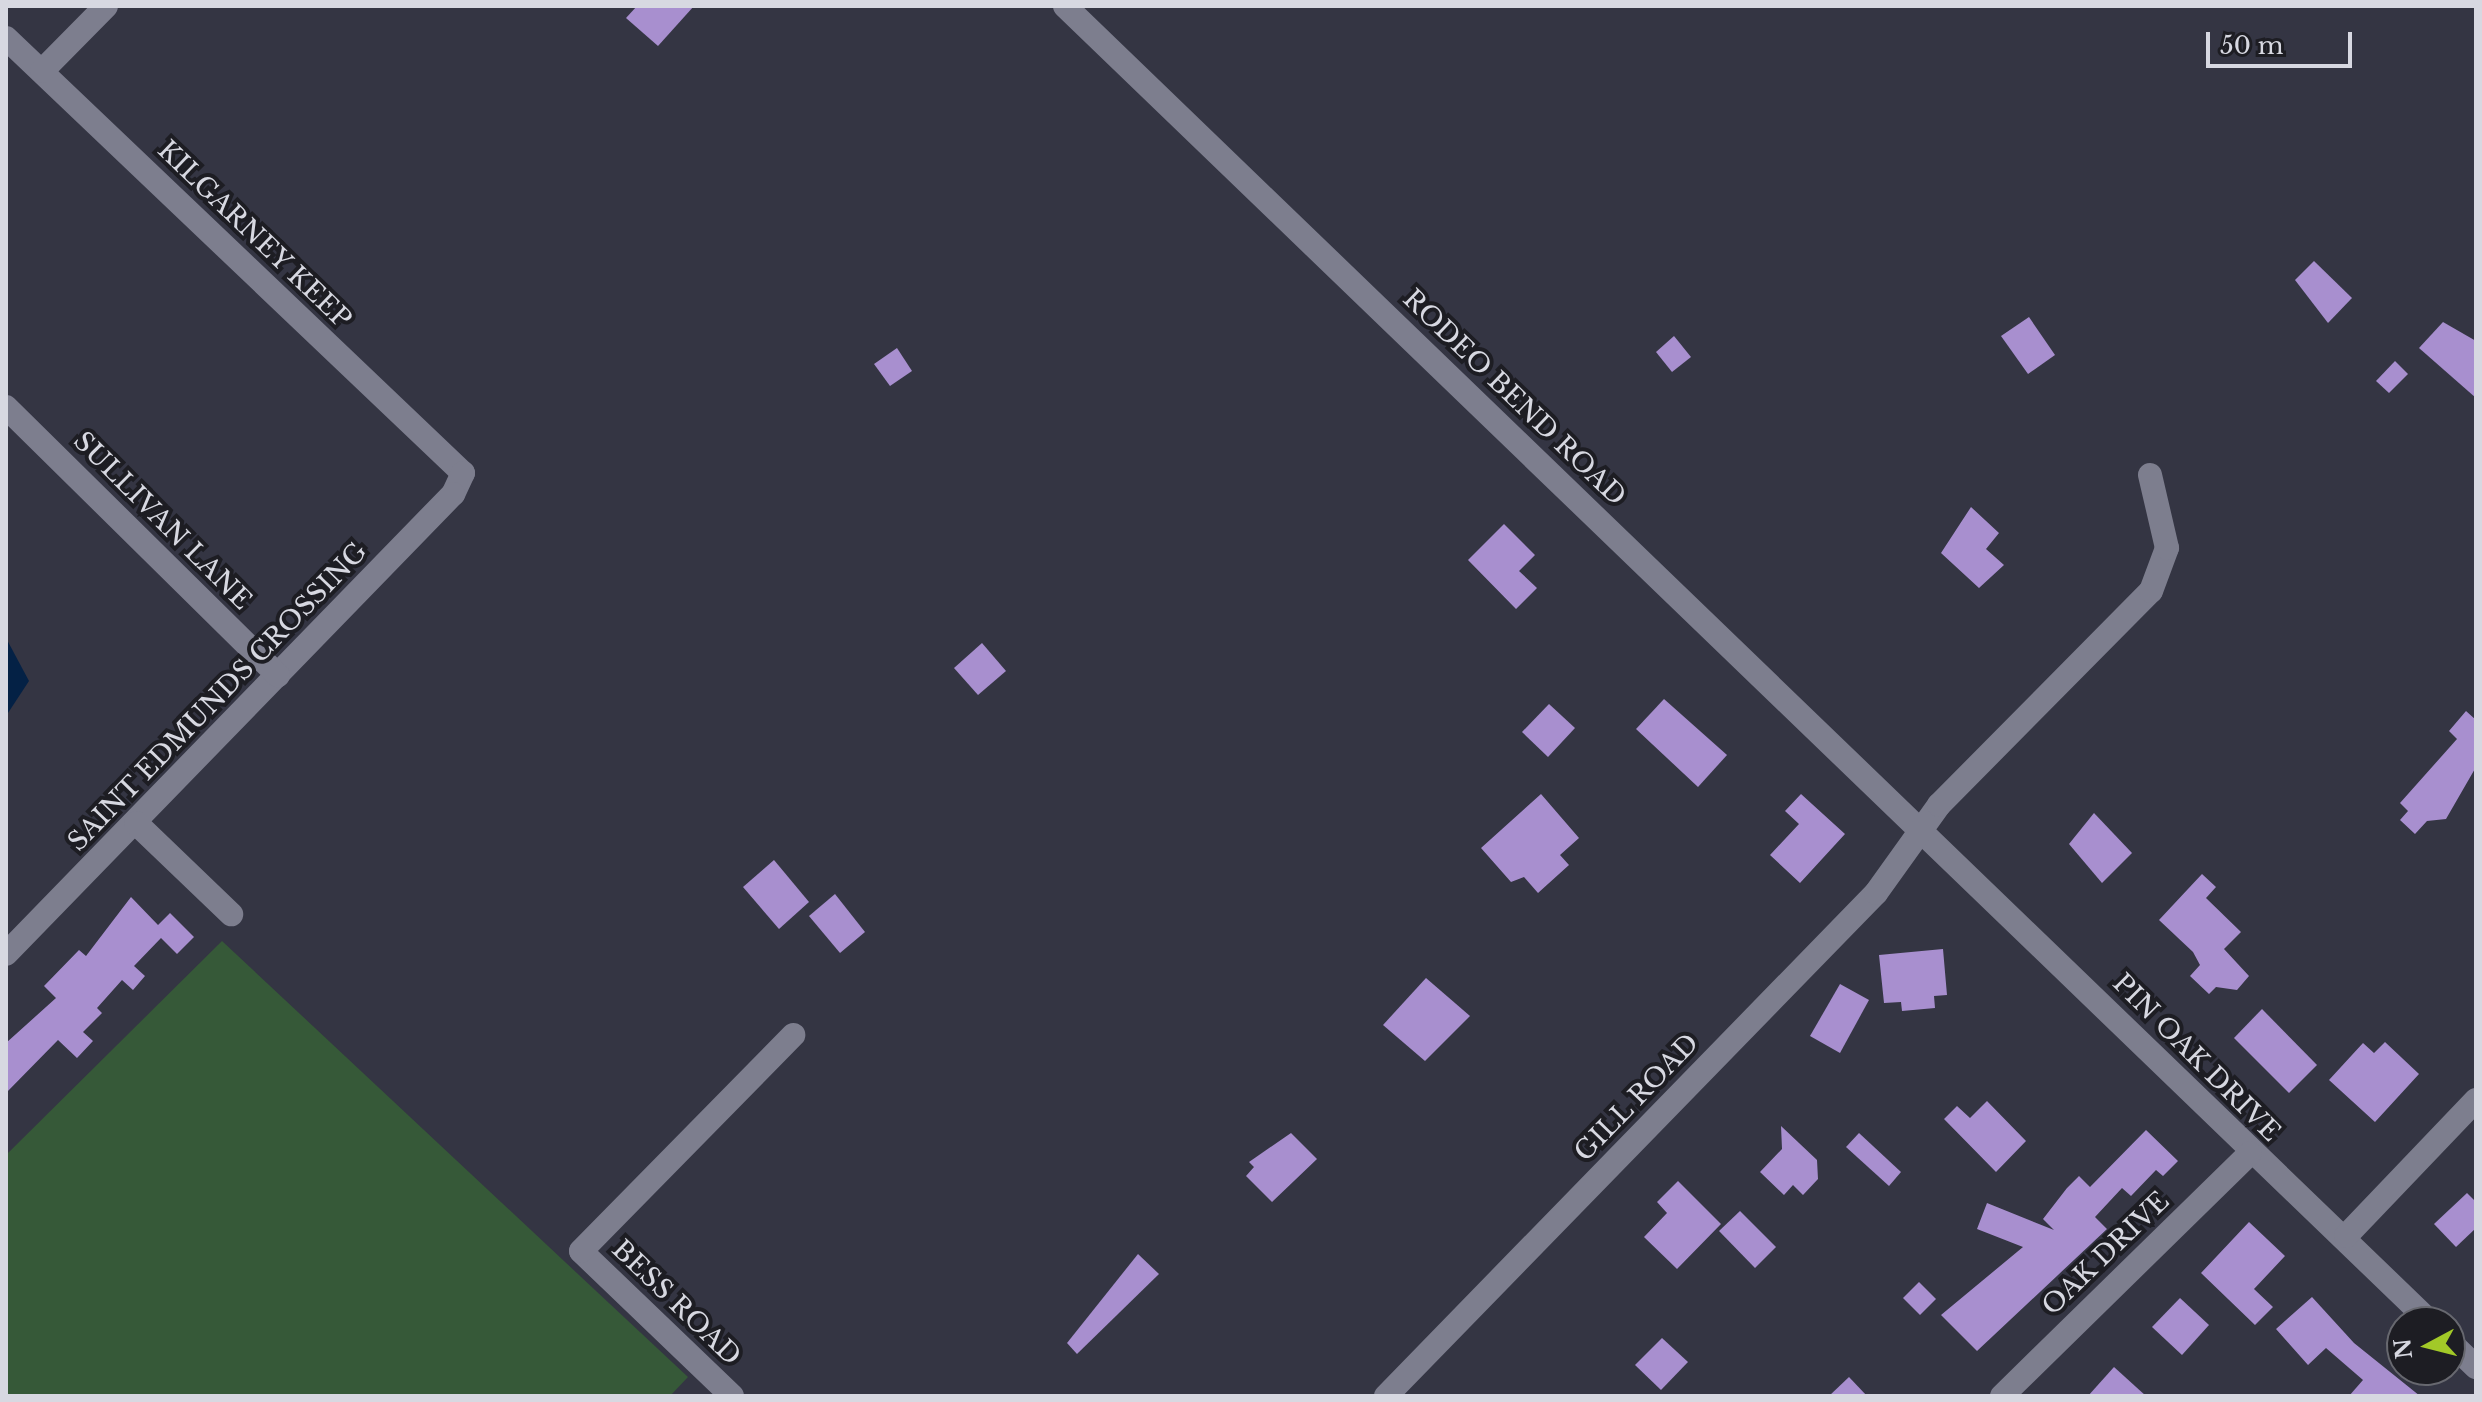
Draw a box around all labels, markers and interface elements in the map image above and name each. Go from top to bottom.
scale bar [2210,16,2356,66]
text: 50 m [2220,31,2283,60]
street label: KILGARNEY KEEP [151,134,357,336]
street label: RODEO BEND ROAD [1396,284,1632,512]
street label: SULLIVAN LANE [67,426,257,616]
street label: SAINT EDMUNDS CROSSING [62,536,374,858]
street label: PIN OAK DRIVE [2106,968,2286,1148]
street label: GILL ROAD [1568,1028,1706,1168]
street label: OAK DRIVE [2036,1186,2176,1322]
street label: BESS ROAD [605,1234,747,1372]
north arrow [2386,1306,2466,1386]
text: N [2389,1337,2418,1361]

